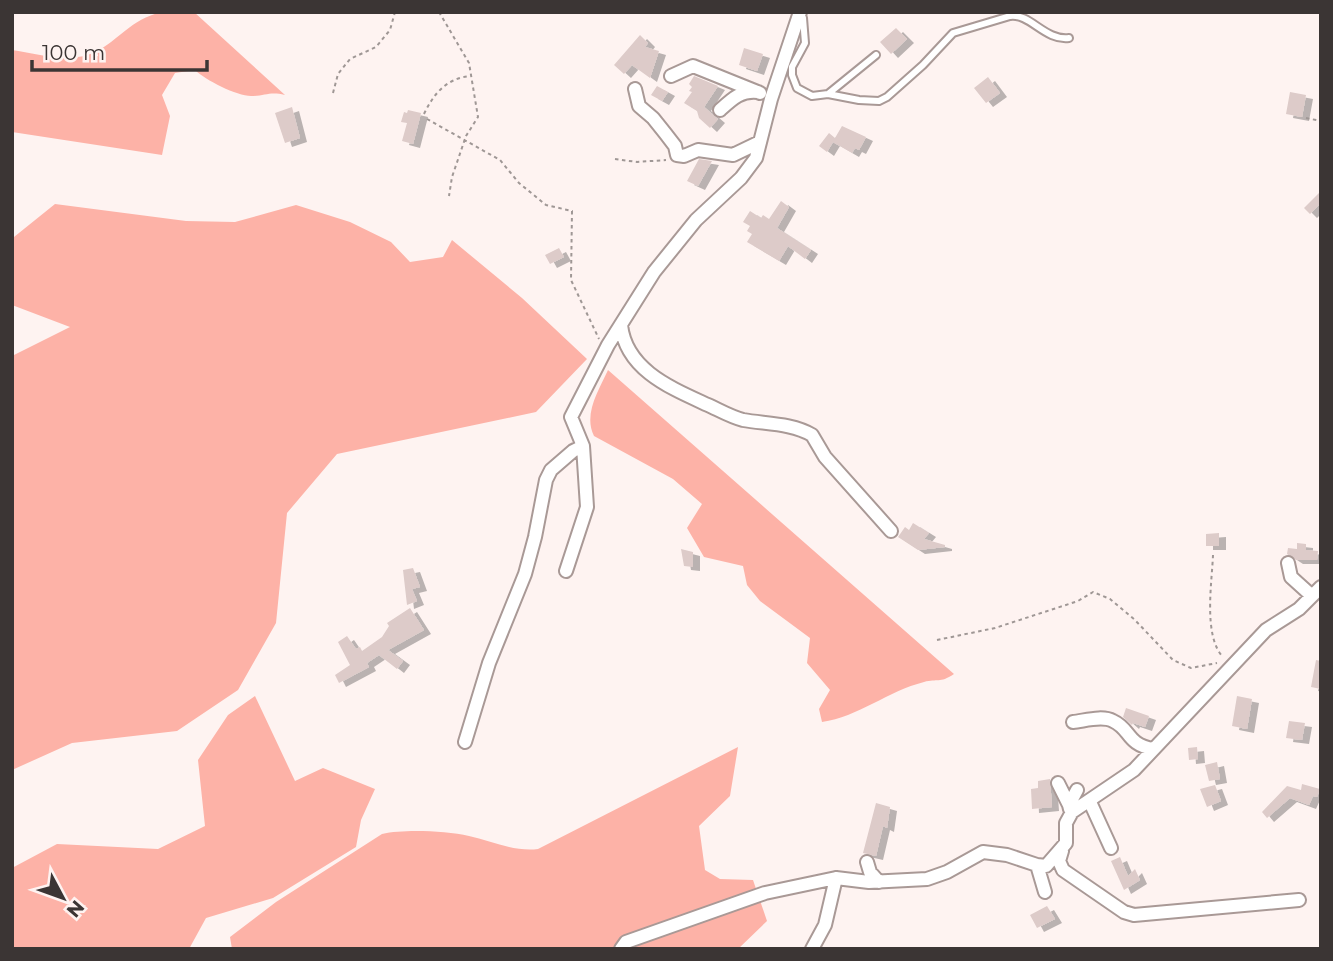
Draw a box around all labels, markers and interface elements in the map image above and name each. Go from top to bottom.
scale bar [32,28,206,72]
text: 100 m [42,40,105,65]
north arrow [28,863,98,933]
text: N [62,895,89,922]

